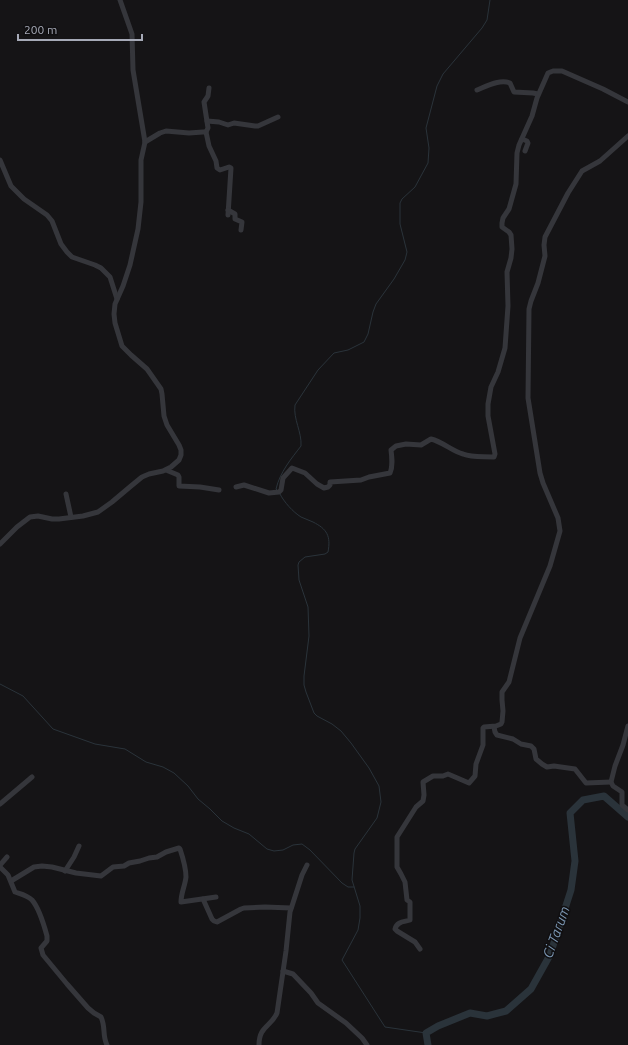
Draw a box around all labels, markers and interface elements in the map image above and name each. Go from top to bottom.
scale bar [18,16,142,42]
text: 200 m [24,23,57,36]
water label: Ci Tarum [539,904,573,960]

